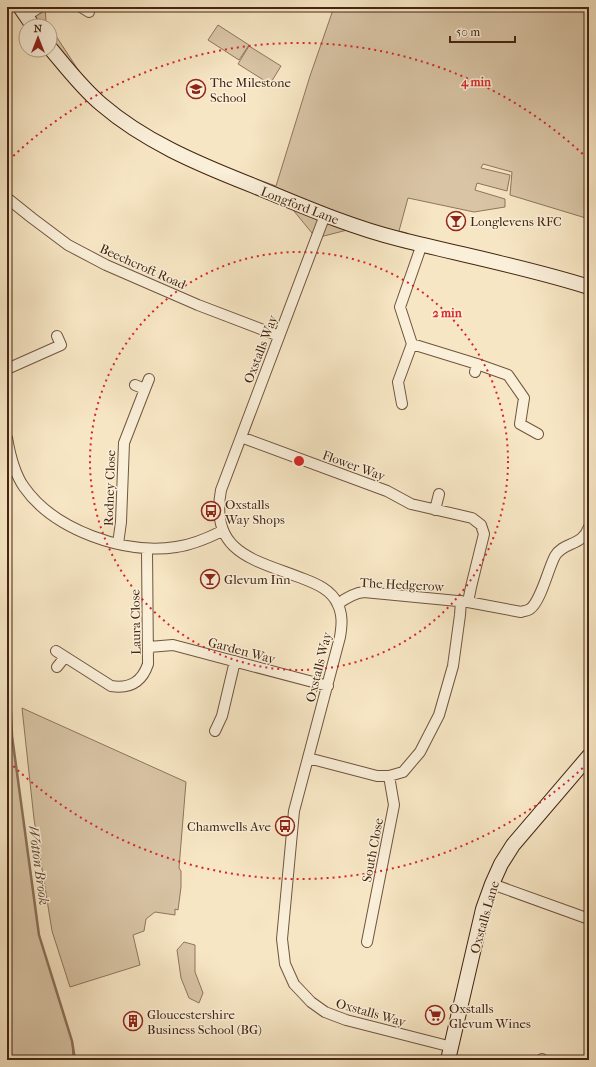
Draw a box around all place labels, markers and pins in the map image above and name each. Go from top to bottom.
place label: The Milestone School [210,75,292,105]
school or university icon: The Milestone School [185,78,207,100]
bar icon: Longlevens RFC [445,210,467,232]
place label: Longlevens RFC [470,214,562,229]
centre of rings [292,454,306,468]
place label: Oxstalls Way Shops [224,497,285,527]
bus stop icon: Oxstalls Way Shops [200,500,222,522]
bar icon: Glevum Inn [199,568,221,590]
place label: Glevum Inn [224,572,291,587]
bus stop icon: Chamwells Ave [274,815,296,837]
place label: Chamwells Ave [187,819,272,834]
place label: Oxstalls Glevum Wines [449,1001,531,1031]
supermarket icon: Oxstalls Glevum Wines [424,1004,446,1026]
place label: Gloucestershire Business School (BG) [147,1007,262,1037]
building icon: Gloucestershire Business School (BG) [122,1010,144,1032]

